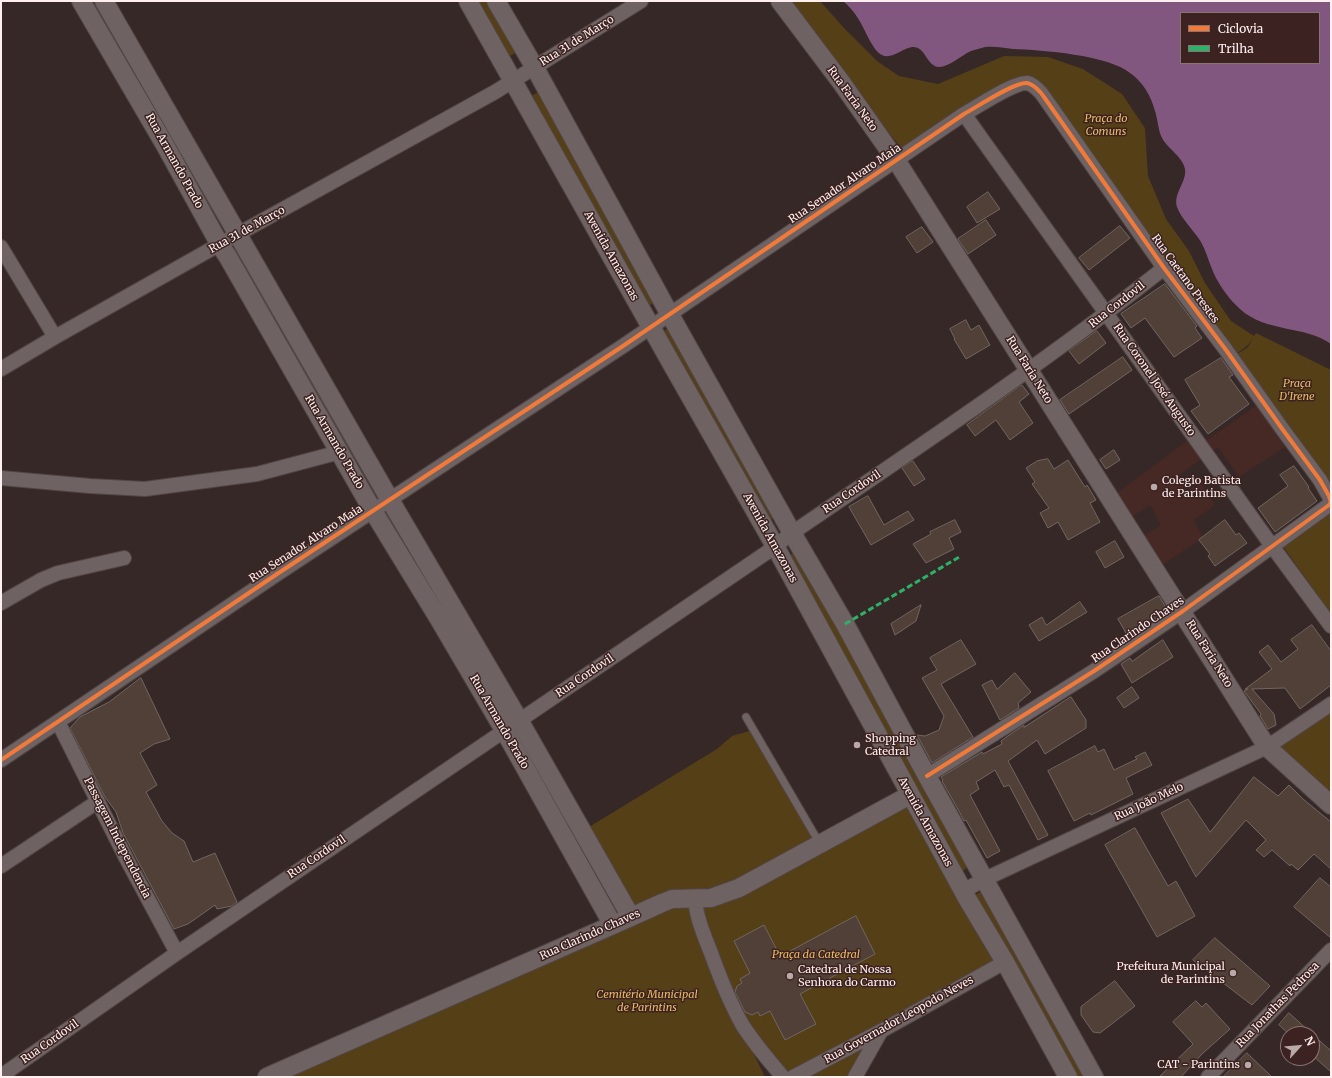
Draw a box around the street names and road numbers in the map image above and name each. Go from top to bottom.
street label: Rua 31 de Março [538,13,616,69]
street label: Rua Faria Neto [824,64,880,134]
street label: Rua Armando Prado [142,111,206,211]
street label: Rua Senador Alvaro Maia [786,142,904,226]
street label: Rua 31 de Março [207,204,287,256]
street label: Avenida Amazonas [581,209,641,303]
street label: Rua Caetano Prestes [1148,232,1222,326]
street label: Rua Cordovil [1086,279,1148,331]
street label: Rua Coronel José Augusto [1110,321,1198,439]
street label: Rua Faria Neto [1003,334,1055,406]
street label: Rua Armando Prado [302,393,366,491]
street label: Rua Cordovil [820,468,884,516]
street label: Avenida Amazonas [740,491,800,585]
street label: Rua Senador Alvaro Maia [247,502,365,586]
street label: Rua Clarindo Chaves [1089,594,1187,666]
street label: Rua Faria Neto [1183,618,1235,690]
street label: Rua Cordovil [553,652,617,700]
street label: Rua Armando Prado [467,673,531,771]
street label: Passagem Independencia [81,775,153,901]
street label: Avenida Amazonas [895,775,955,869]
street label: Rua João Melo [1112,780,1186,824]
street label: Rua Cordovil [285,833,349,881]
street label: Rua Clarindo Chaves [538,907,642,963]
street label: Rua Jonathas Pedrosa [1234,960,1322,1050]
street label: Rua Governador Leopodo Neves [822,973,976,1067]
street label: Rua Cordovil [19,1017,81,1067]

